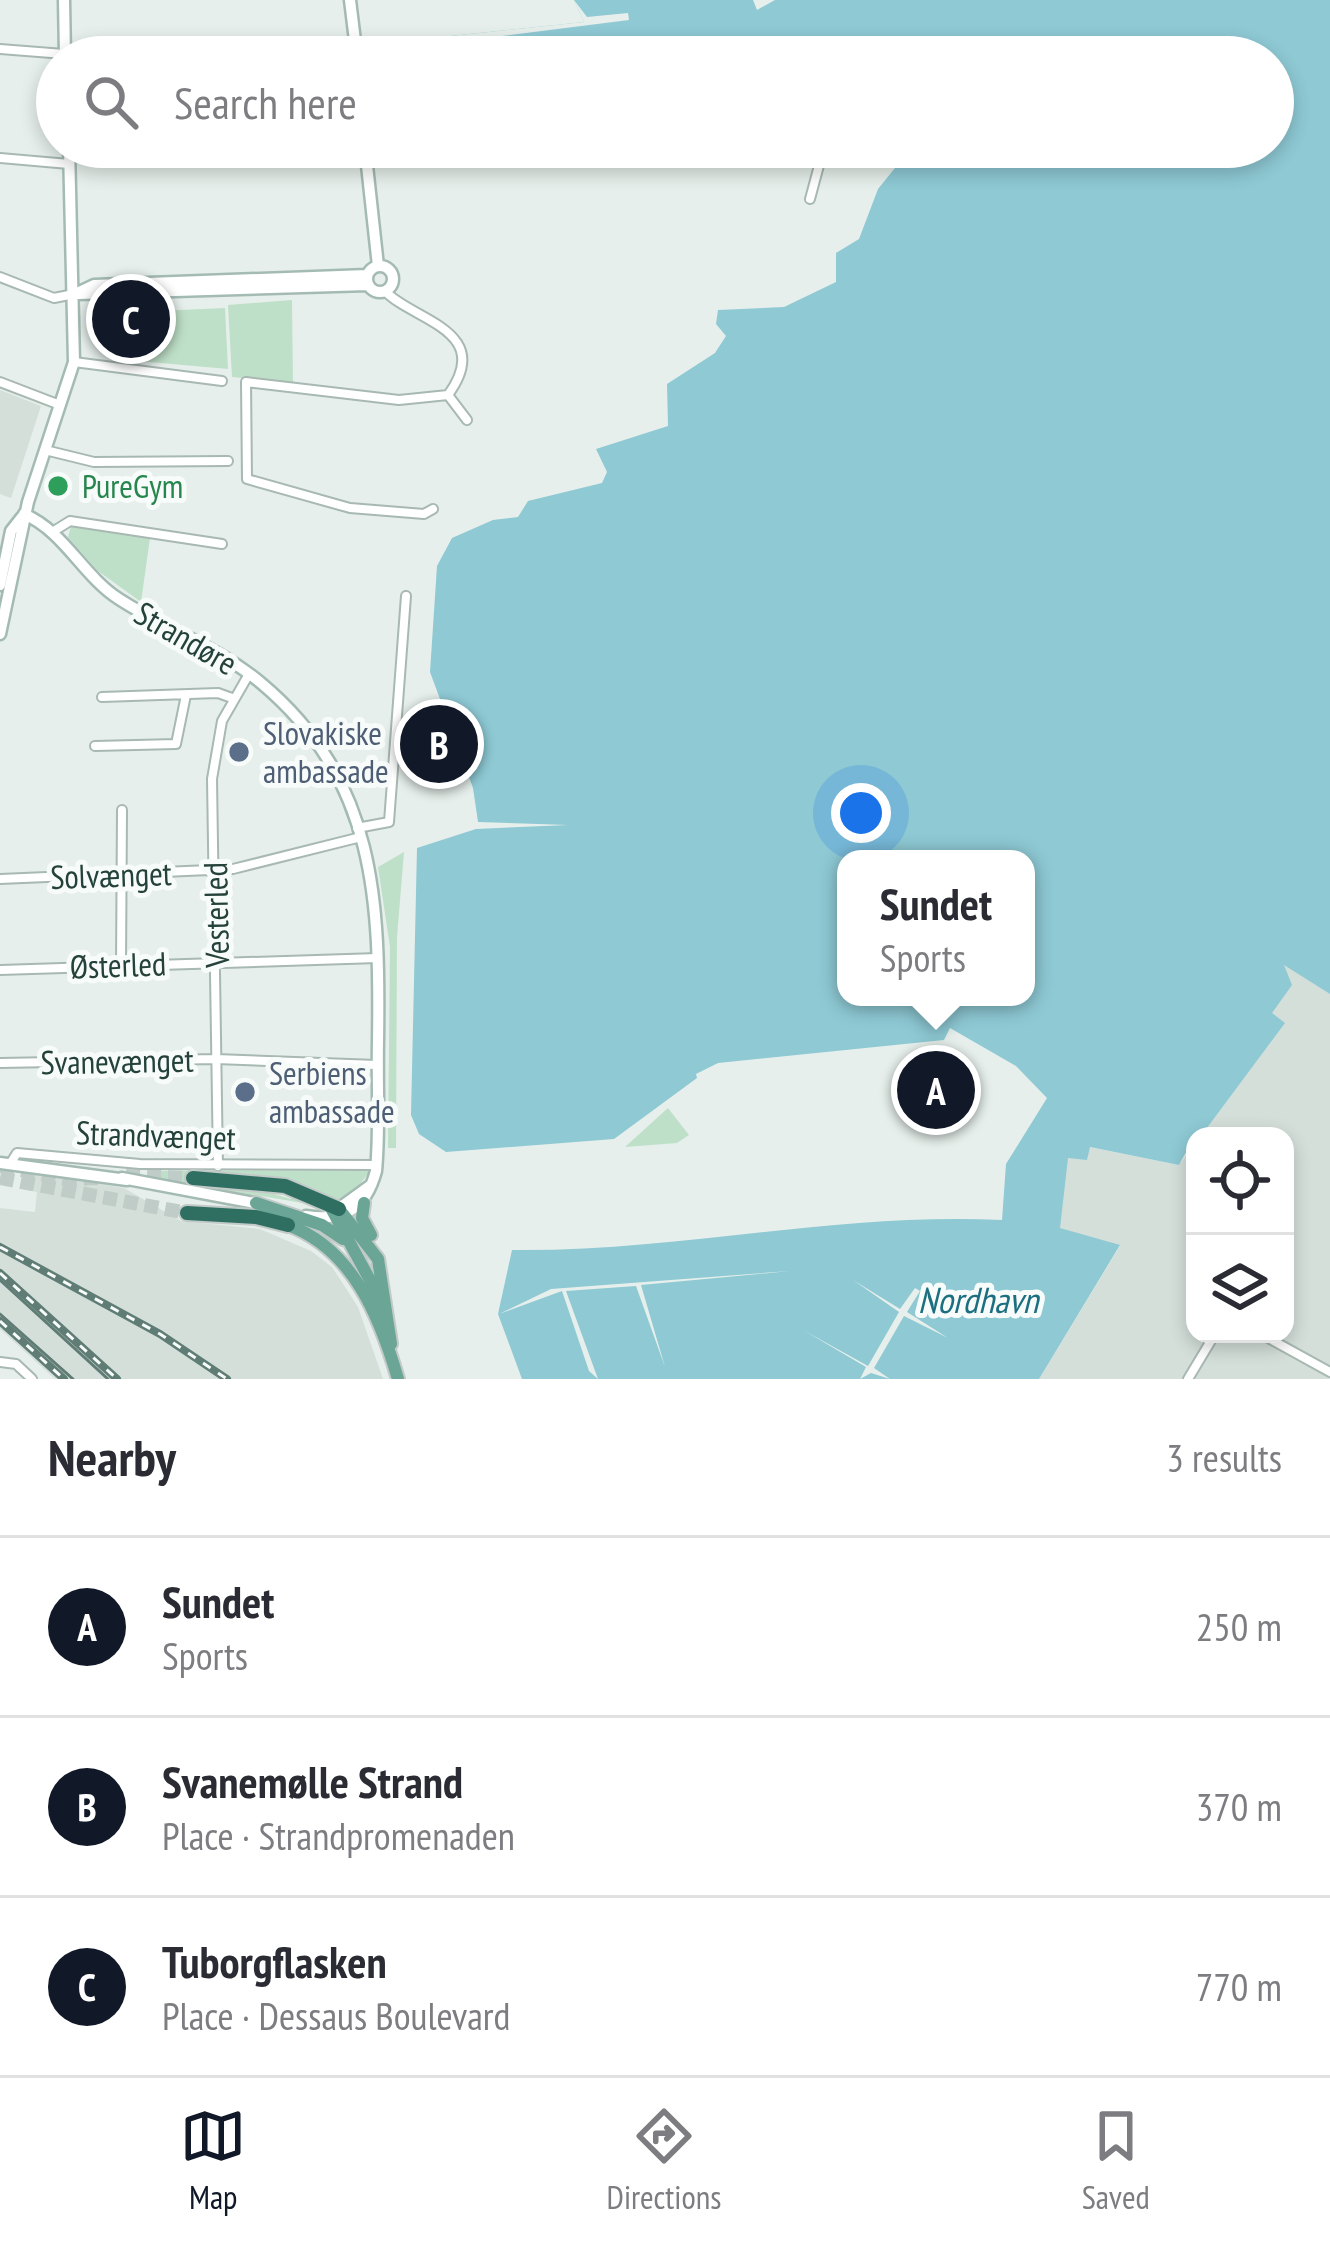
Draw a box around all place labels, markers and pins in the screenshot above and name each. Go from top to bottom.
pin: C [92,274,170,364]
place label: PureGym [82,464,183,507]
marker: PureGym [45,473,71,499]
pin: B [400,699,478,789]
place label: Slovakiske ambassade [263,711,389,792]
marker: Slovakiske ambassade [226,739,252,765]
pin: A [897,1045,975,1135]
place label: Serbiens ambassade [269,1051,395,1132]
marker: Serbiens ambassade [232,1079,258,1105]

